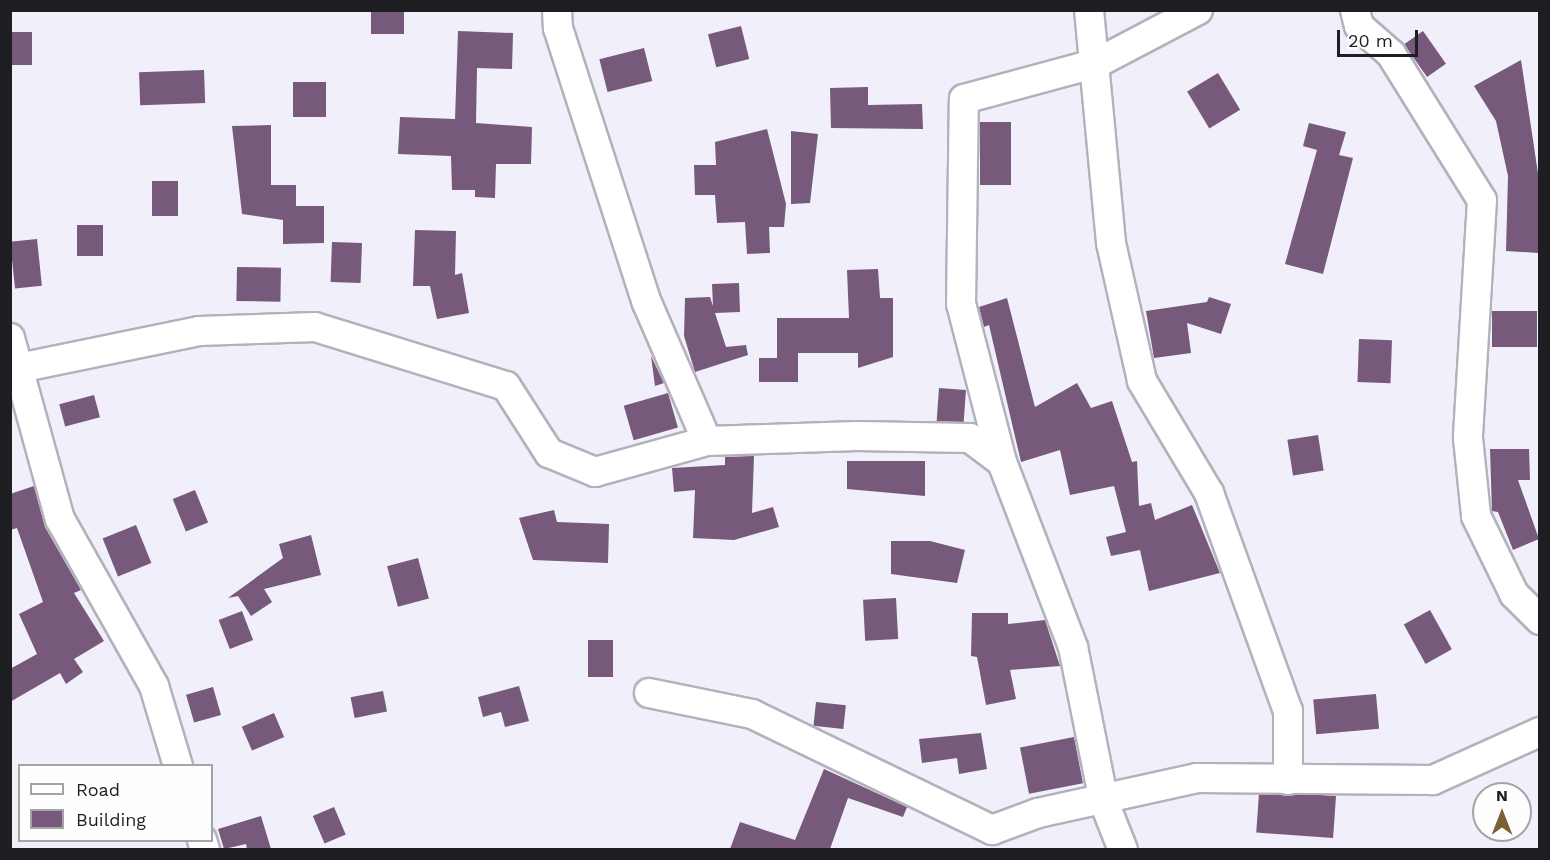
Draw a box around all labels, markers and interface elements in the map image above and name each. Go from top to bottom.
scale bar [1340,18,1421,56]
text: 20 m [1348,30,1393,51]
legend [18,764,213,842]
text: Road [76,779,120,800]
north arrow [1472,782,1532,842]
text: N [1496,786,1508,805]
text: Building [76,809,146,830]

